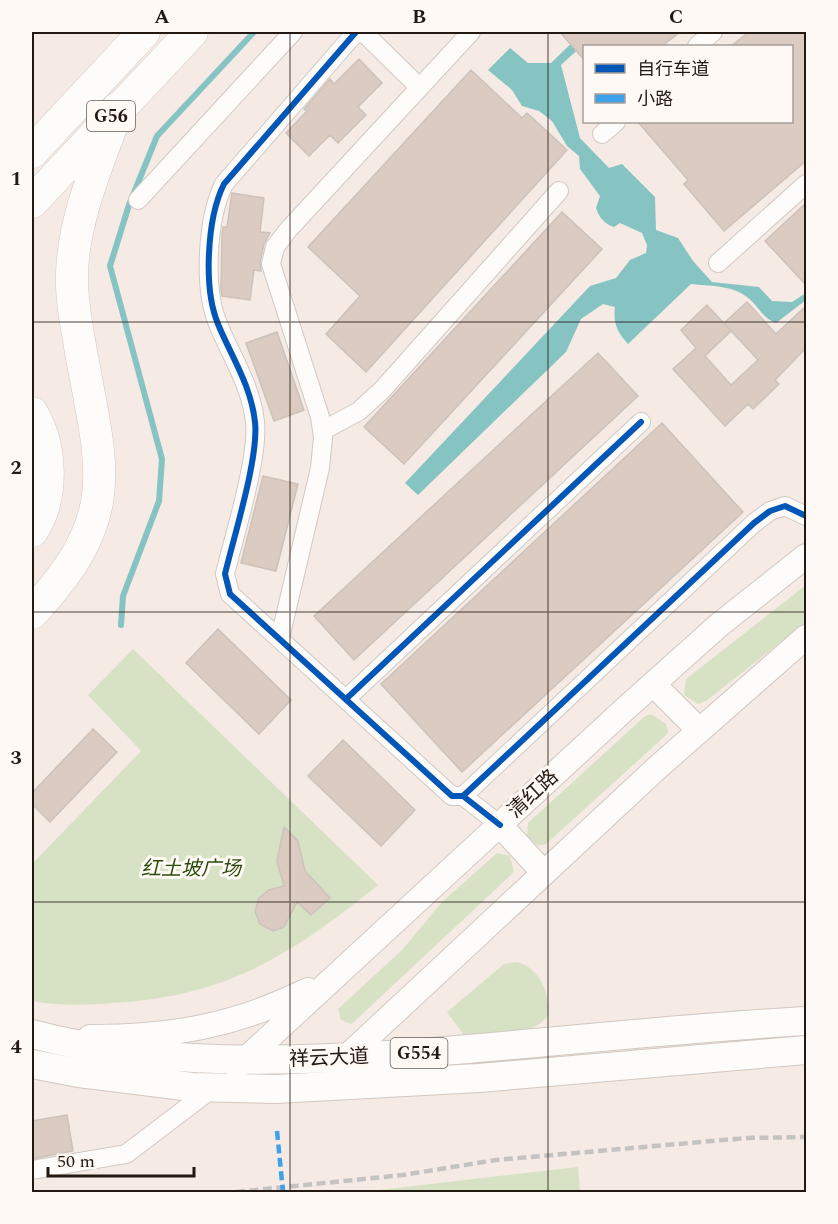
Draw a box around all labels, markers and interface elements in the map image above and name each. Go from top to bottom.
text: A [154,2,170,32]
text: B [412,2,426,32]
text: C [669,2,683,32]
legend [583,45,793,123]
text: 自行车道 [637,56,709,83]
text: 小路 [637,86,673,113]
road number: G56 [87,101,135,131]
text: 1 [10,164,22,194]
text: 2 [10,453,22,483]
text: 3 [10,743,22,773]
street label: 清红路 [501,763,565,825]
park label: 红土坡广场 [141,854,243,884]
text: 4 [10,1032,22,1062]
road number: G554 [390,1038,448,1068]
street label: 祥云大道 [289,1042,369,1074]
scale bar [48,1140,194,1178]
text: 50 m [57,1148,95,1175]

